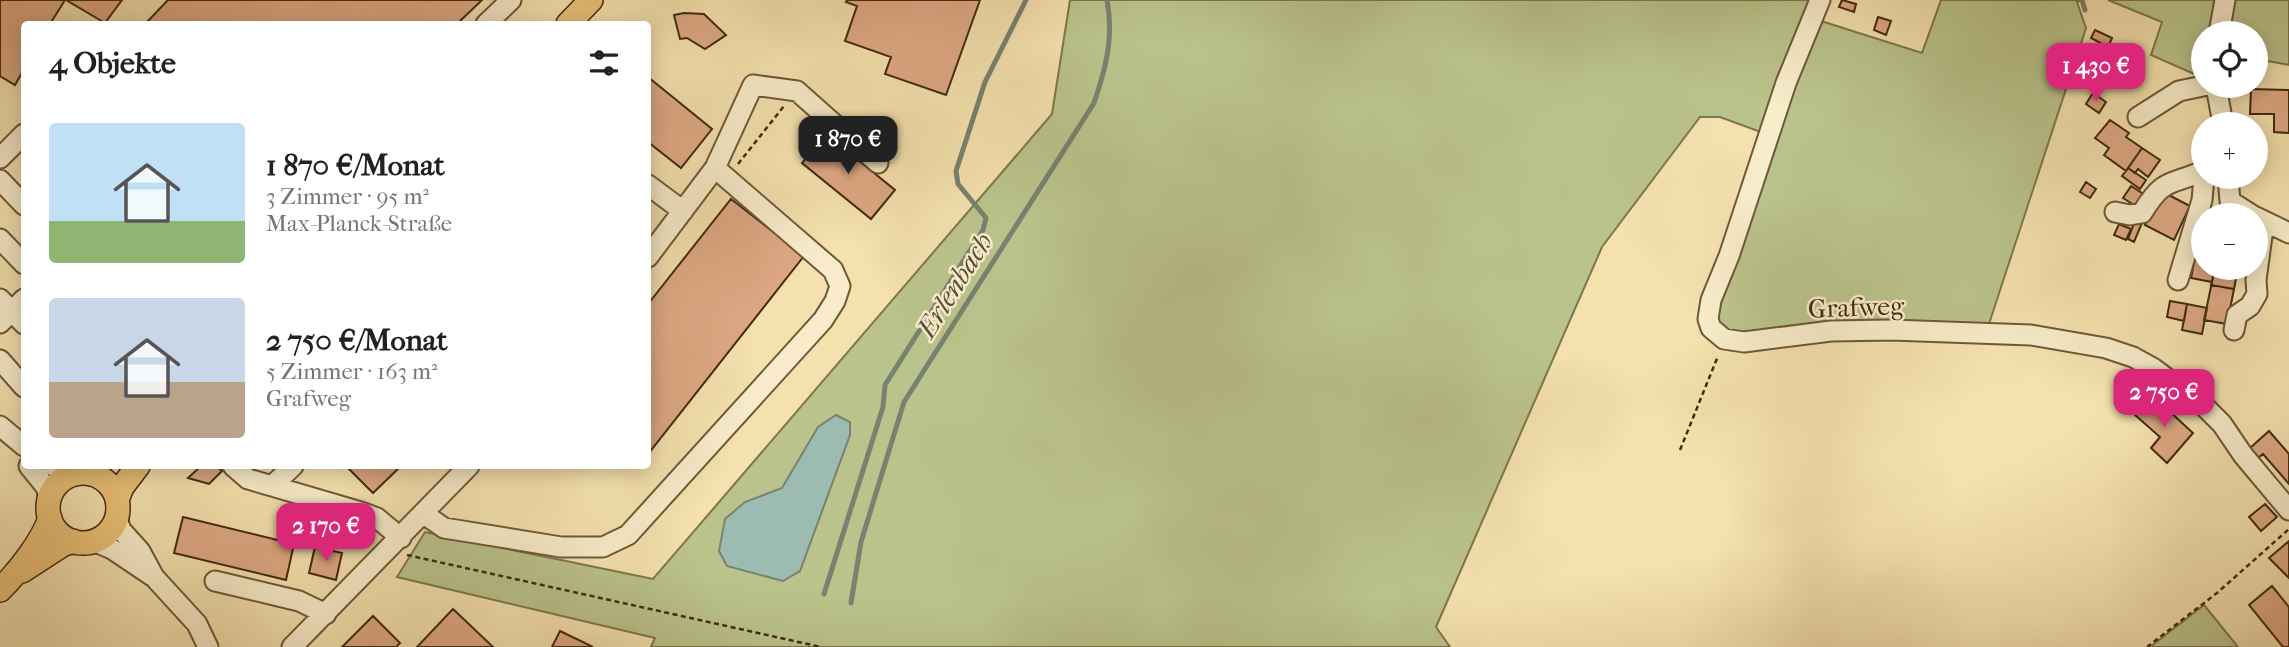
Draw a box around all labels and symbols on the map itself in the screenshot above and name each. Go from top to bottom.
pin: 1 430 € [2031,43,2161,103]
pin: 1 870 € [783,116,913,176]
water label: Erlenbach [908,227,999,345]
street label: Grafweg [1807,290,1906,325]
pin: 2 750 € [2099,370,2229,429]
pin: 2 170 € [261,504,391,563]

